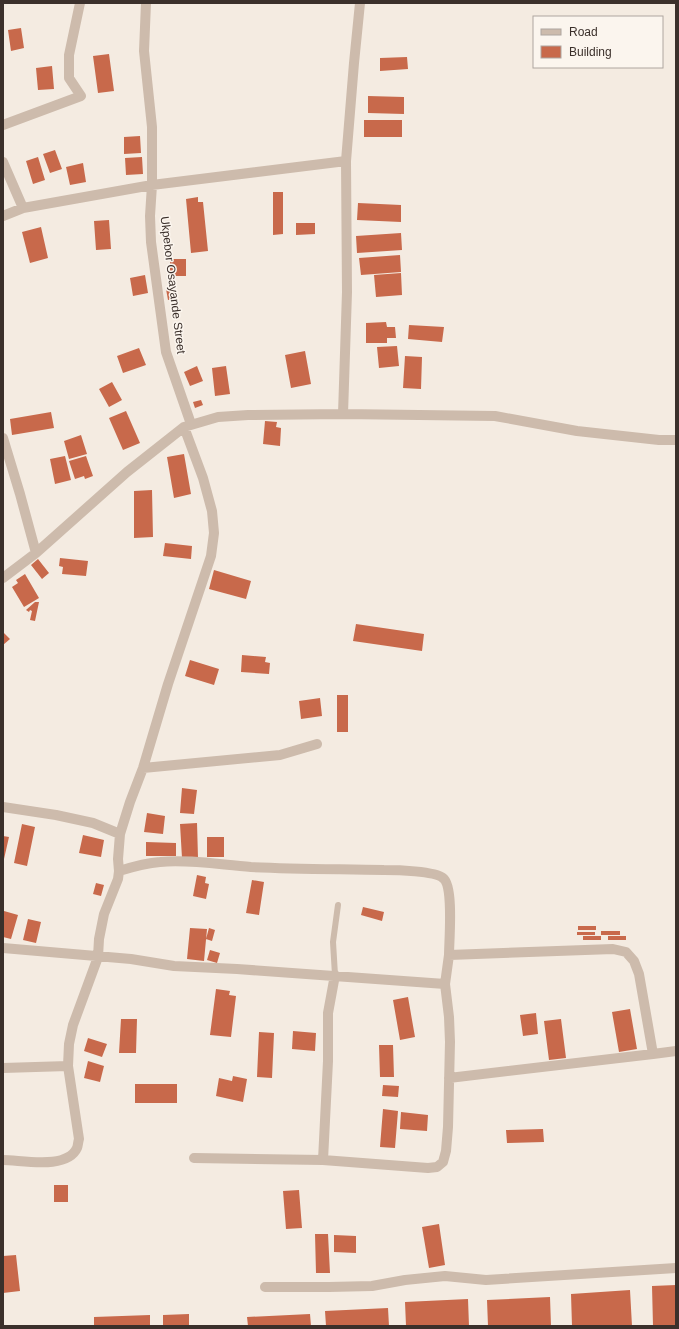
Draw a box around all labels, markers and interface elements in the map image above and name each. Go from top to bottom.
legend [533,16,663,68]
text: Road [569,25,598,39]
text: Building [569,45,612,59]
street label: Ukpebor Osayande Street [158,215,188,355]

